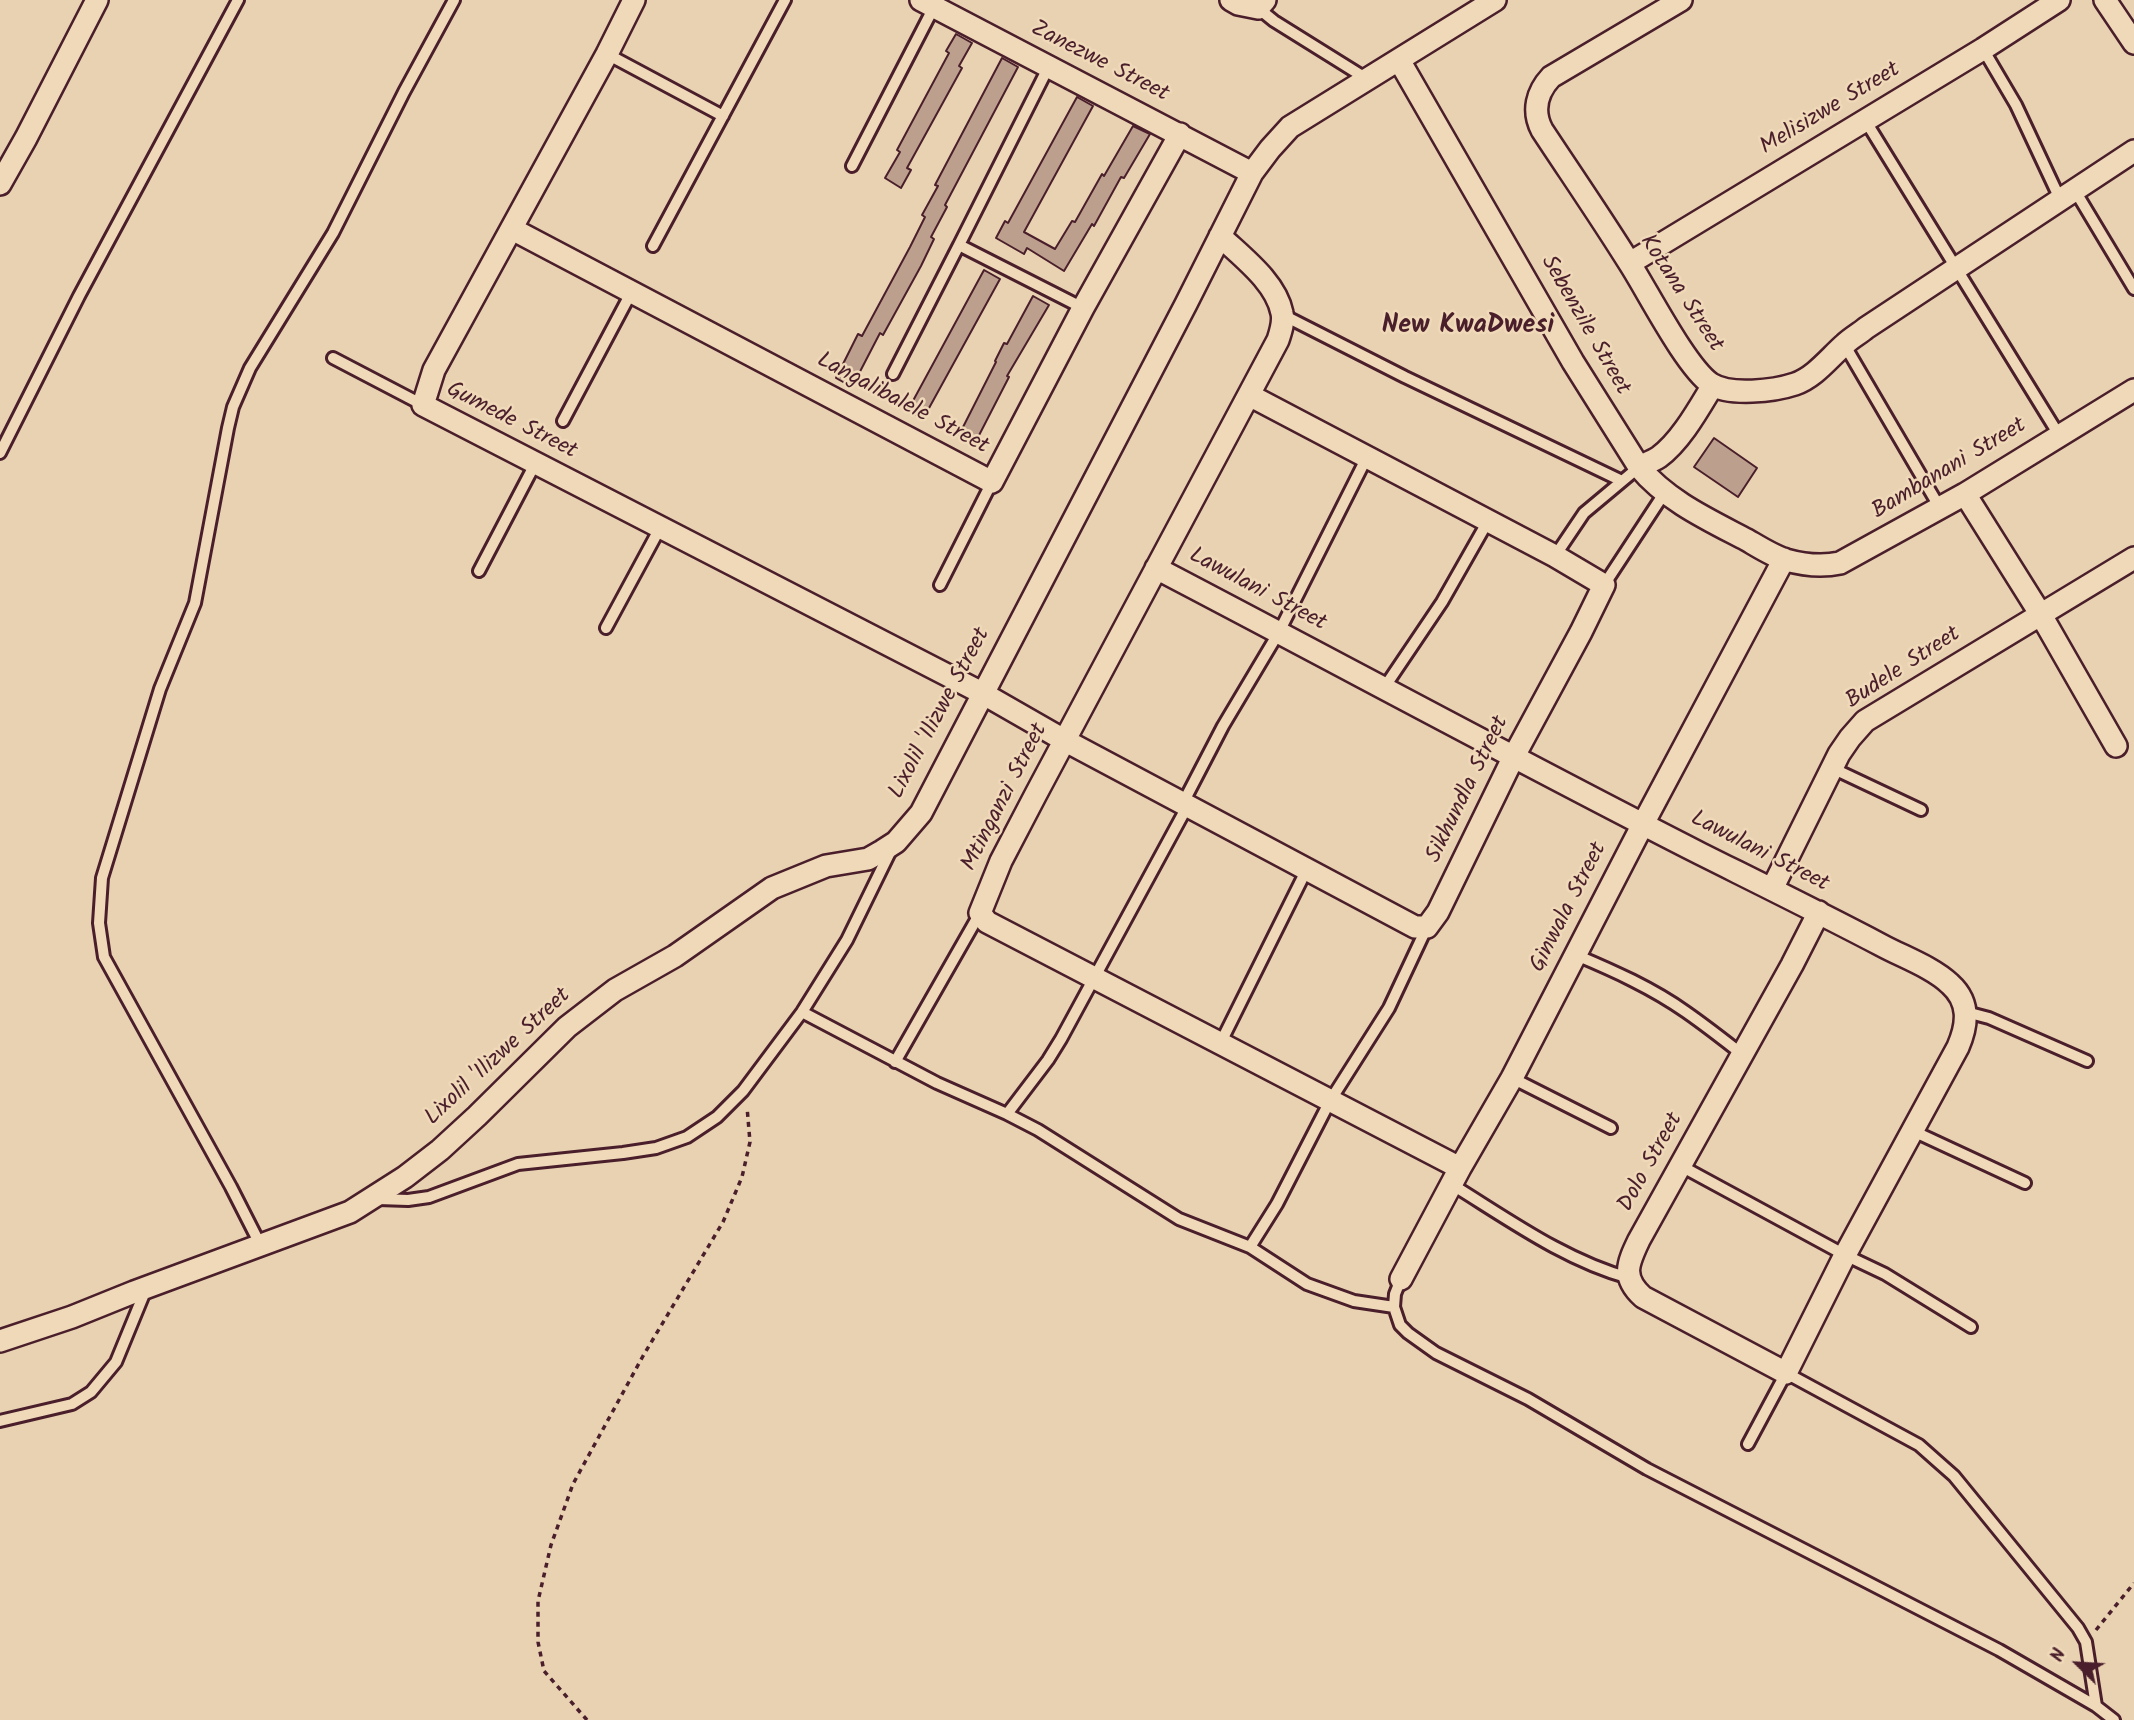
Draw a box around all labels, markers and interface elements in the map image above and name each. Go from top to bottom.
street label: Zanezwe Street [1025,16,1173,110]
street label: Melisizwe Street [1756,57,1906,163]
street label: Kotana Street [1632,230,1728,358]
street label: Sebenzile Street [1533,251,1635,401]
district label: New KwaDwesi [1382,312,1554,344]
street label: Langalibalele Street [811,348,993,462]
street label: Gumede Street [441,377,581,467]
street label: Bambanani Street [1868,413,2032,527]
street label: Lawulani Street [1184,543,1330,639]
street label: Budele Street [1842,622,1966,716]
street label: Lixolil 'Ilizwe Street [884,624,998,804]
street label: Sikhundla Street [1422,712,1516,868]
street label: Mtinganzi Street [957,720,1055,876]
street label: Lawulani Street [1685,806,1833,900]
street label: Ginwala Street [1525,838,1615,978]
street label: Lixolil 'Ilizwe Street [420,983,578,1133]
street label: Dolo Street [1614,1109,1690,1217]
north arrow [2043,1629,2113,1699]
text: N [2043,1644,2075,1667]

